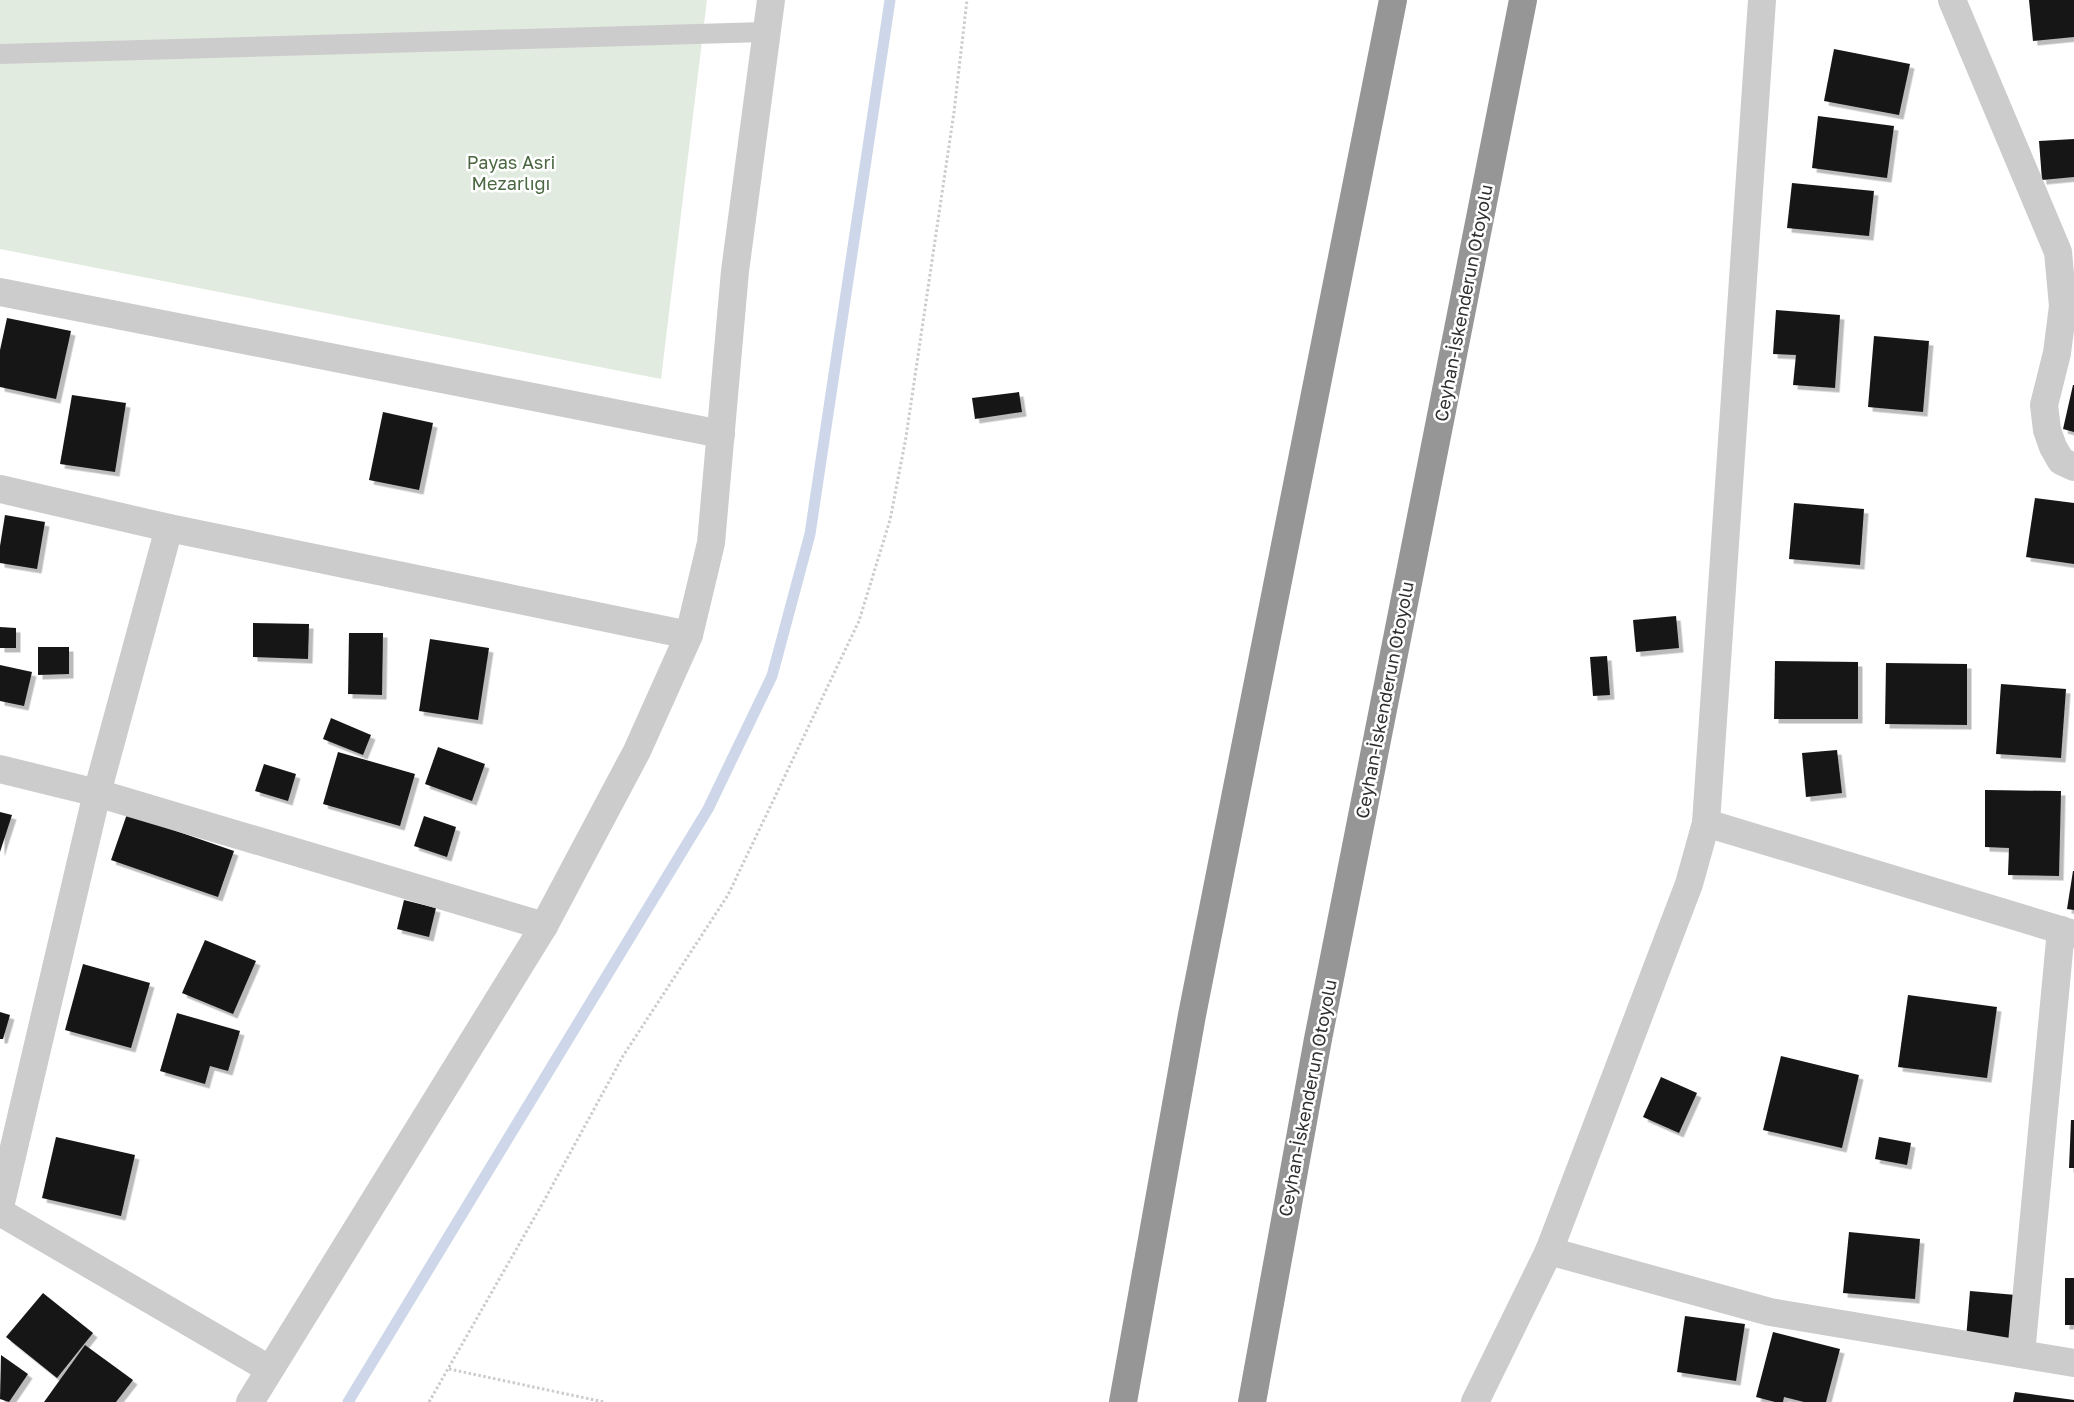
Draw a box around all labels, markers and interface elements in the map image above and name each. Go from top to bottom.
park label: Payas Asri Mezarlığı [467,151,555,194]
street label: Ceyhan-İskenderun Otoyolu [1429,182,1497,423]
street label: Ceyhan-İskenderun Otoyolu [1350,579,1418,820]
street label: Ceyhan-İskenderun Otoyolu [1273,977,1341,1218]

